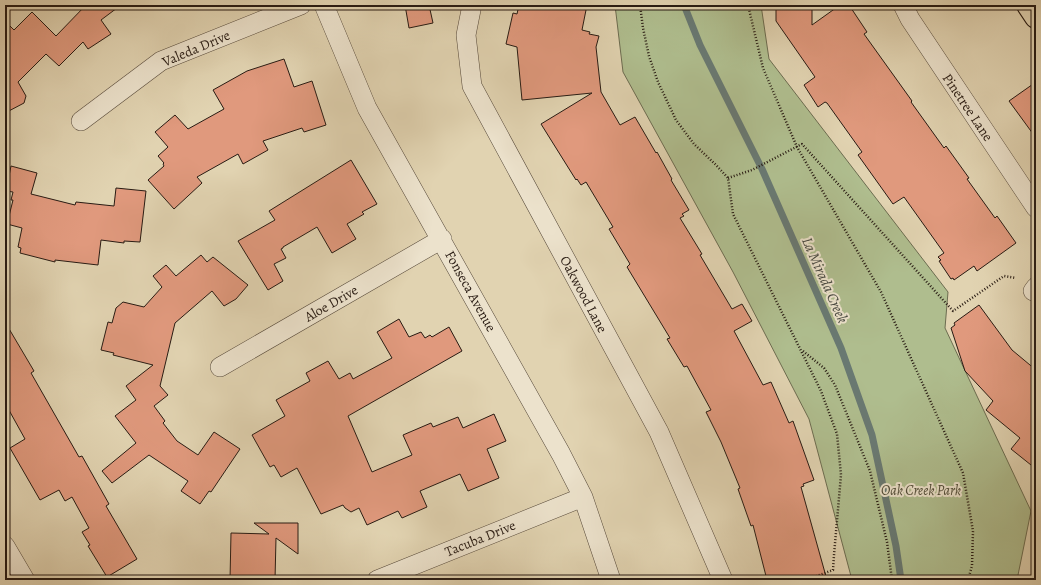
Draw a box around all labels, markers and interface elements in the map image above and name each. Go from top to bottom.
street label: Valeda Drive [158,26,233,72]
street label: Pinetree Lane [938,70,997,145]
water label: La Mirada Creek [797,234,853,327]
street label: Fonseca Avenue [440,247,501,335]
street label: Oakwood Lane [555,252,612,336]
street label: Aloe Drive [300,281,361,327]
park label: Oak Creek Park [881,481,961,500]
street label: Tacuba Drive [442,516,518,561]

